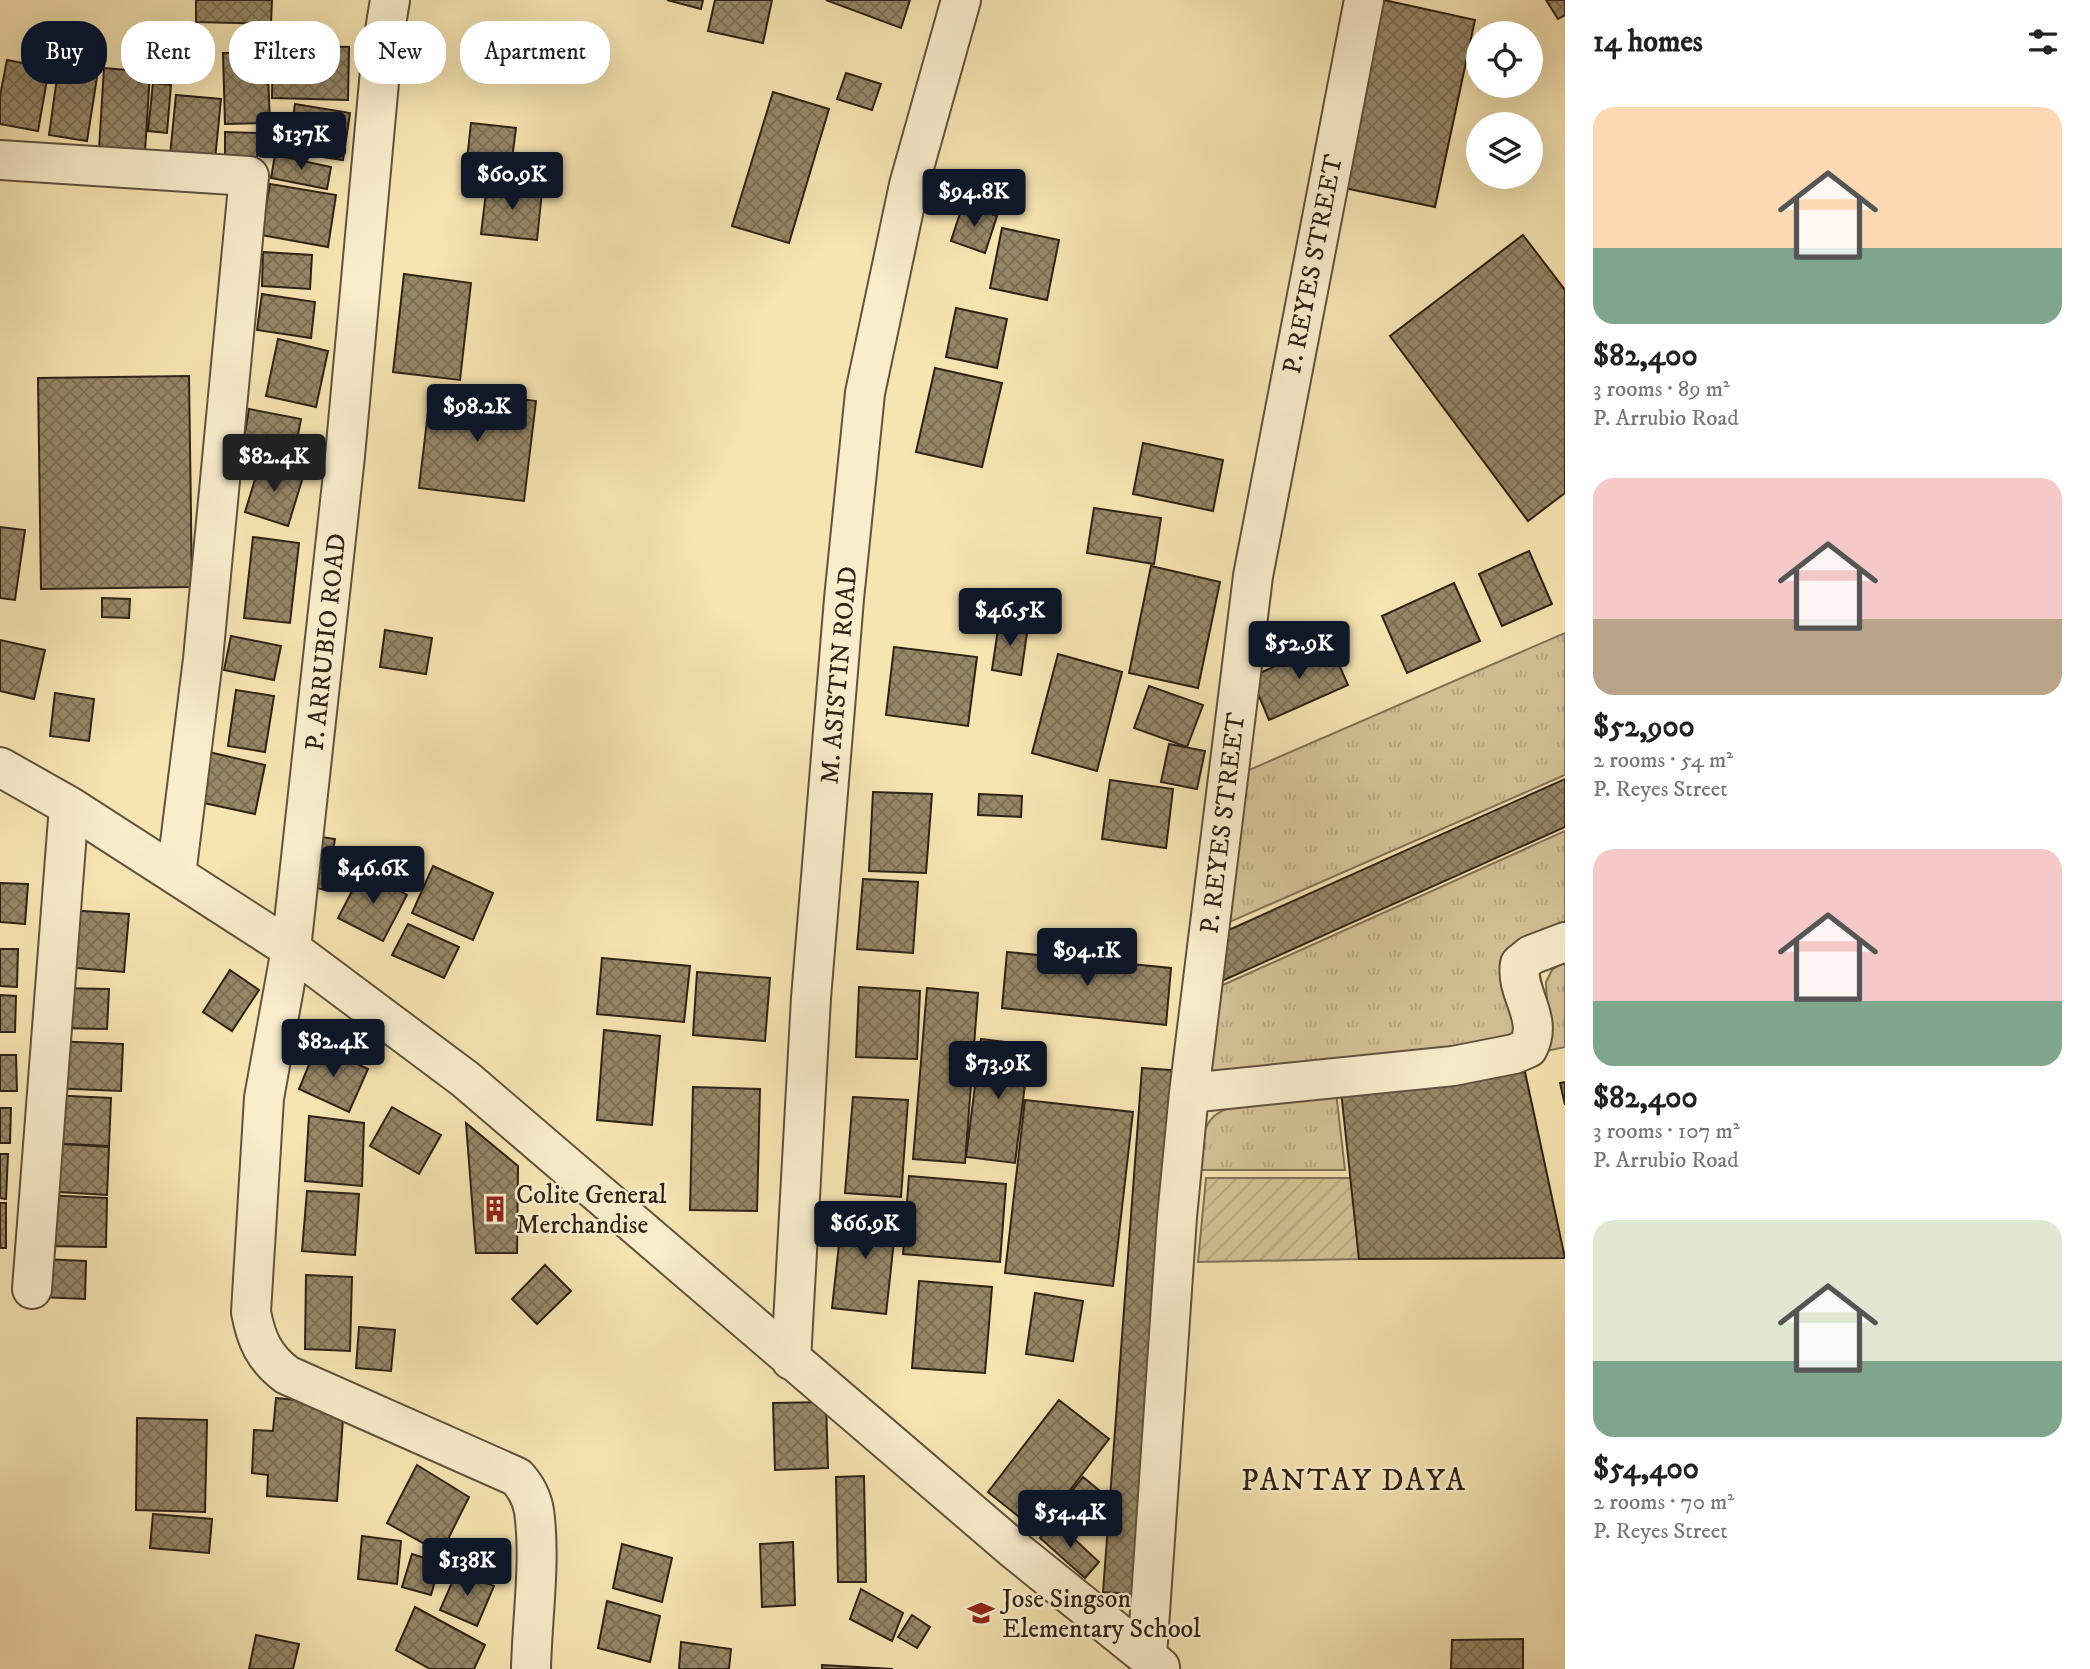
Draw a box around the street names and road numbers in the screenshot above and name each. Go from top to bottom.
street label: P. REYES STREET [1276,152,1351,377]
street label: P. ARRUBIO ROAD [299,532,354,752]
street label: M. ASISTIN ROAD [814,565,865,785]
street label: P. REYES STREET [1194,710,1253,936]

